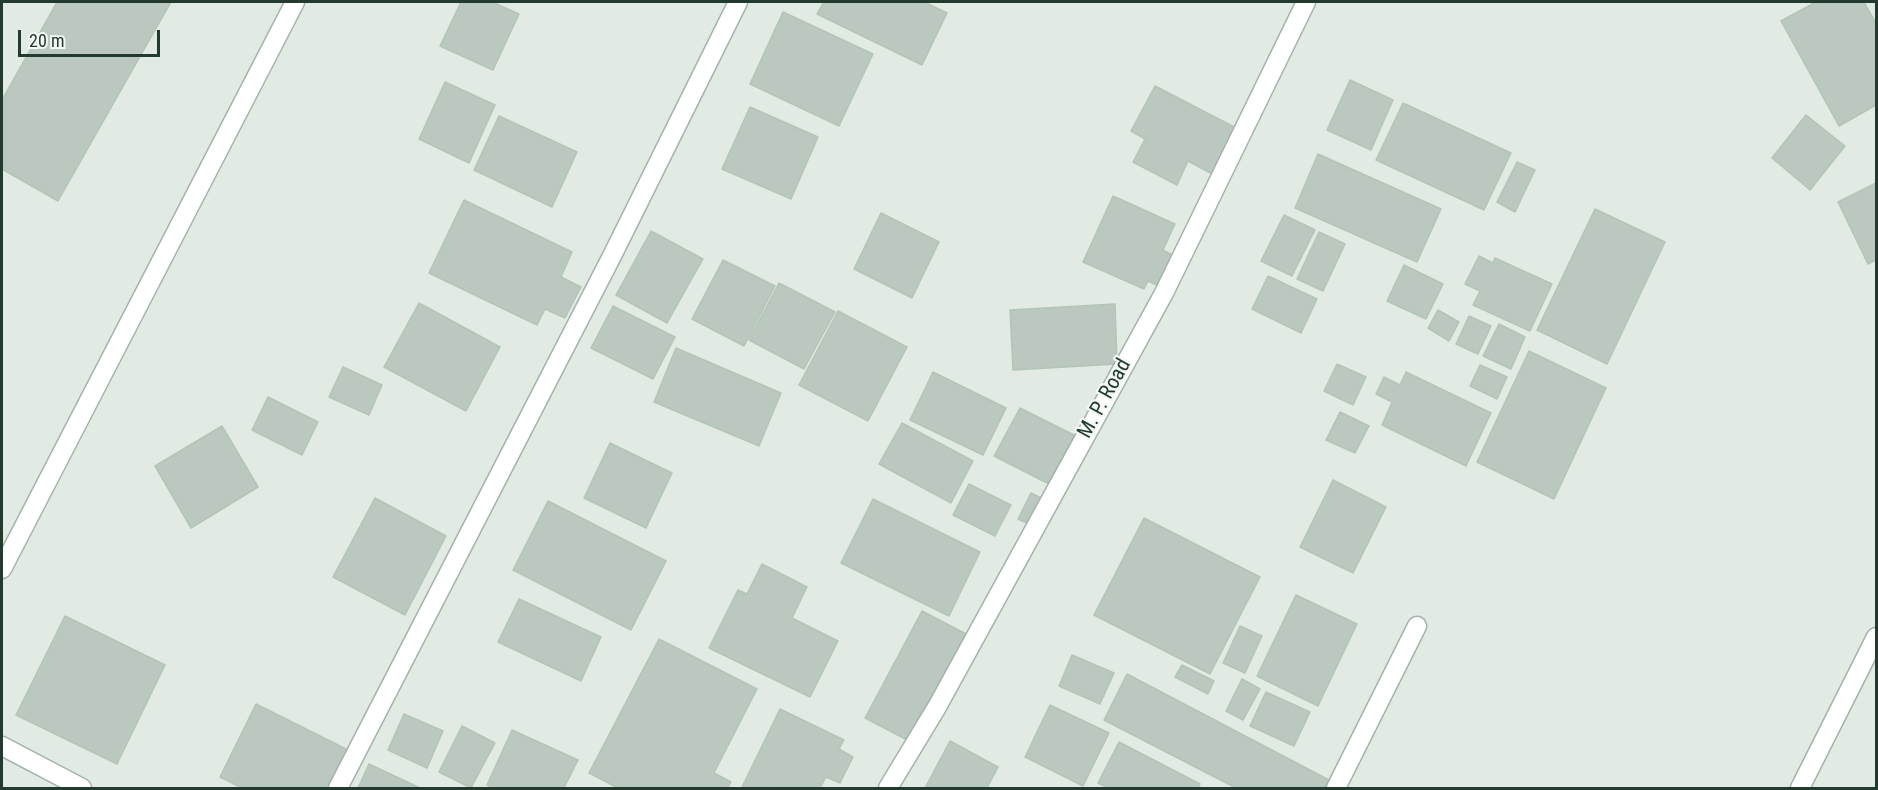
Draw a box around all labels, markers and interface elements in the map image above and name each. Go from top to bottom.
scale bar [21,18,164,56]
text: 20 m [29,30,64,51]
street label: M. P. Road [1073,355,1137,443]

